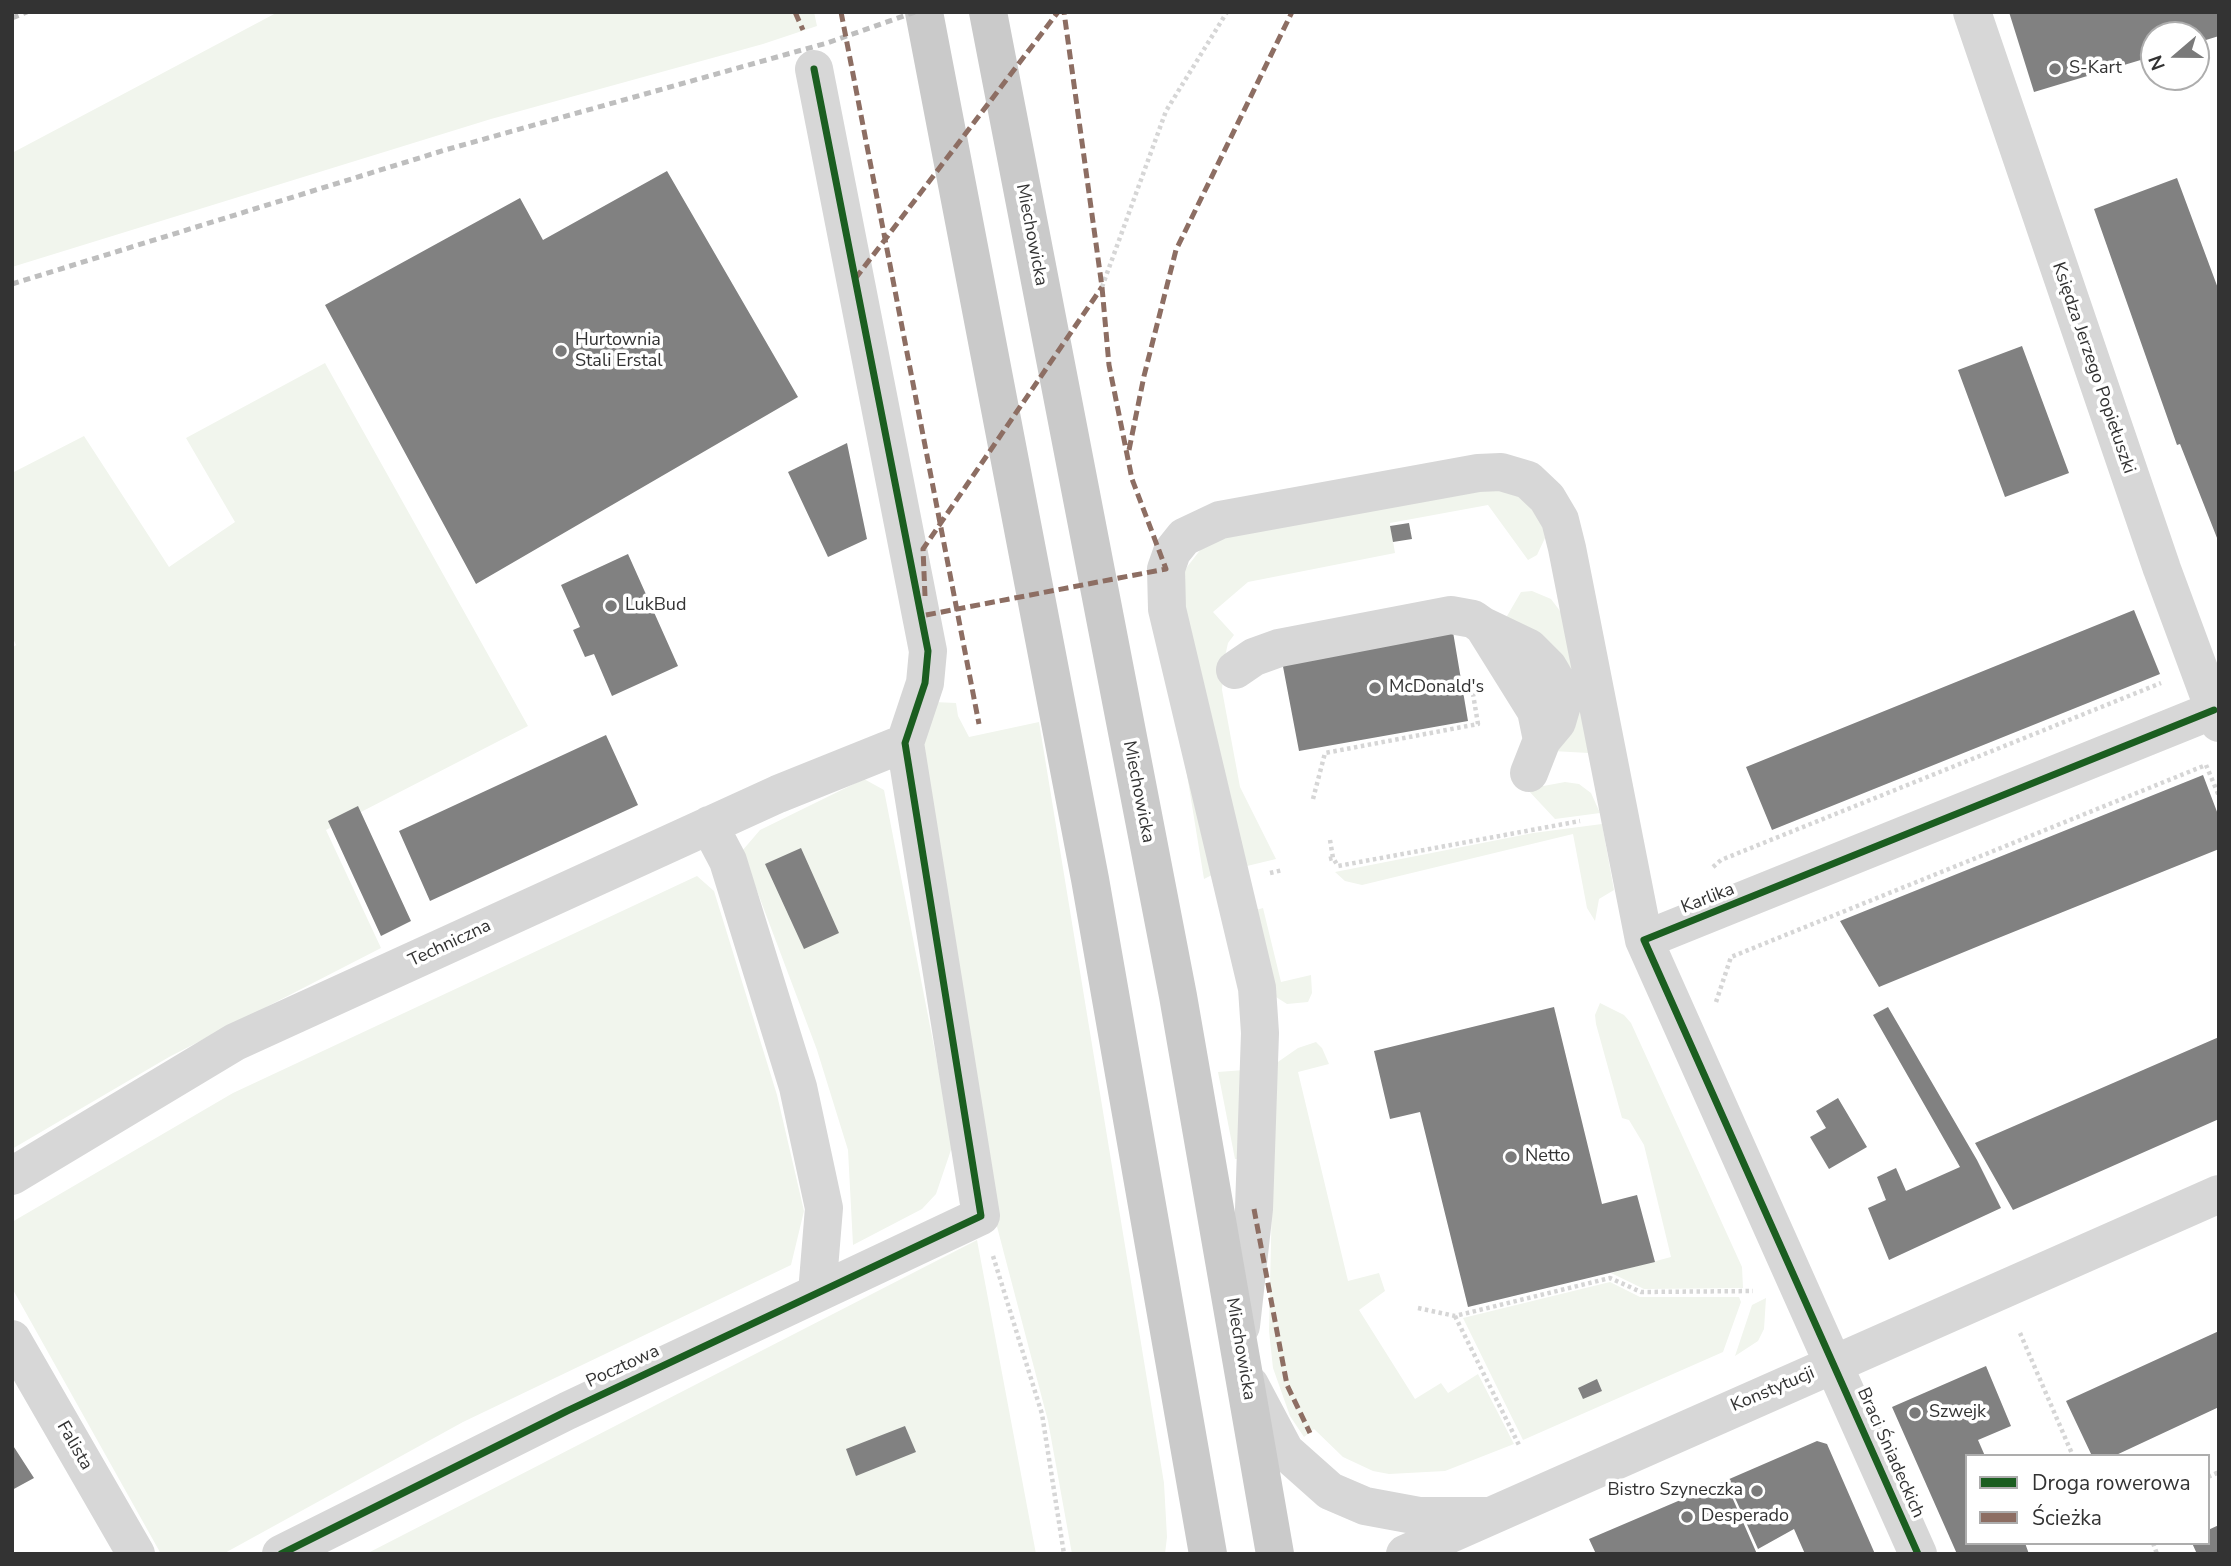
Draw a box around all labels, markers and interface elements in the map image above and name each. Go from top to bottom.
north arrow [2140,21,2210,91]
text: N [2142,51,2172,74]
place label: S-Kart [2069,58,2122,80]
marker: S-Kart [2047,61,2063,77]
street label: Miechowicka [1011,182,1051,288]
street label: Księdza Jerzego Popiełuszki [2047,260,2139,476]
place label: Hurtownia Stali Erstal [575,330,663,372]
marker: Hurtownia Stali Erstal [553,343,569,359]
place label: LukBud [625,595,686,617]
marker: LukBud [603,598,619,614]
place label: McDonald's [1389,677,1484,699]
marker: McDonald's [1367,680,1383,696]
street label: Miechowicka [1118,739,1158,845]
street label: Karlika [1678,879,1738,919]
street label: Techniczna [405,916,495,972]
place label: Netto [1525,1146,1570,1168]
marker: Netto [1503,1149,1519,1165]
street label: Miechowicka [1220,1296,1260,1402]
street label: Pocztowa [583,1341,663,1393]
street label: Konstytucji [1728,1363,1818,1417]
street label: Braci Śniadeckich [1852,1385,1928,1521]
place label: Szwejk [1929,1402,1986,1424]
marker: Szwejk [1907,1405,1923,1421]
street label: Falista [51,1418,97,1474]
legend [1965,1454,2210,1545]
text: Droga rowerowa [2032,1469,2191,1497]
place label: Bistro Szyneczka [1607,1480,1743,1502]
marker: Bistro Szyneczka [1749,1483,1765,1499]
text: Ścieżka [2032,1504,2102,1532]
place label: Desperado [1701,1506,1789,1528]
marker: Desperado [1679,1509,1695,1525]

